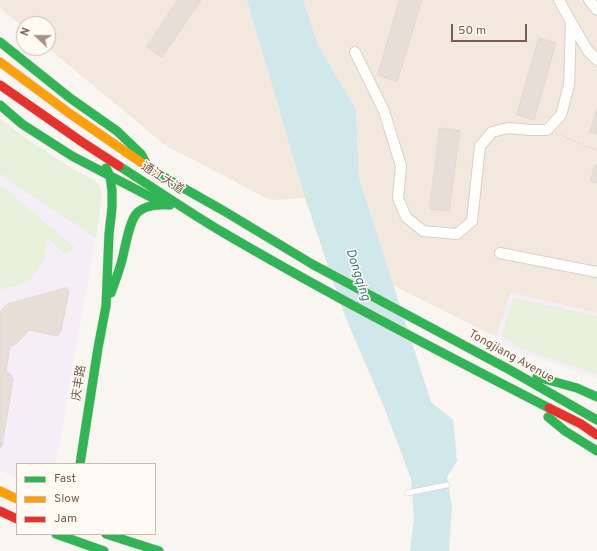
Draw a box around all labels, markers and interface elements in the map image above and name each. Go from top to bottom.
north arrow [16,16,56,56]
scale bar [453,16,529,42]
text: 50 m [458,23,486,39]
text: N [18,26,34,38]
street label: 通江大道 [138,160,186,198]
water label: Dongqing [341,247,373,303]
street label: Tongjiang Avenue [466,327,556,387]
street label: 庆丰路 [70,364,90,402]
legend [16,463,156,535]
text: Fast [54,471,76,487]
text: Slow [54,491,80,507]
text: Jam [54,511,77,527]

